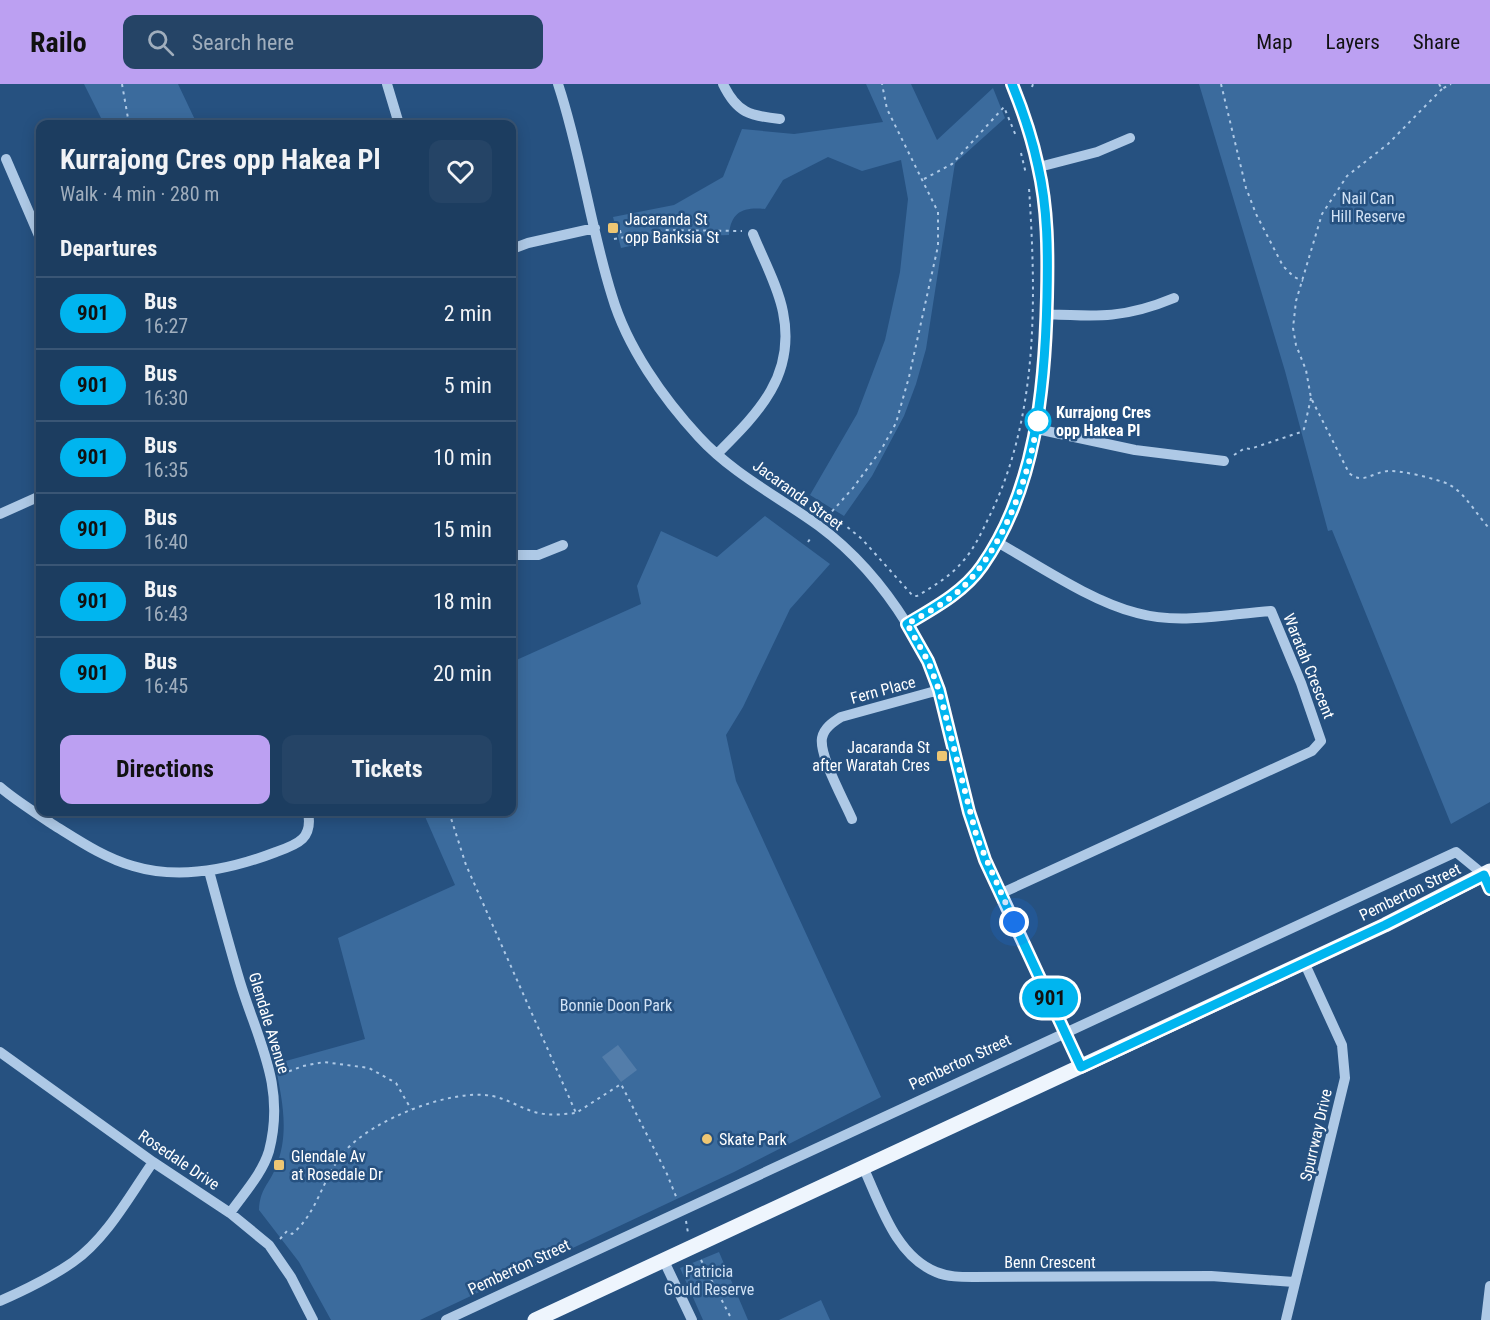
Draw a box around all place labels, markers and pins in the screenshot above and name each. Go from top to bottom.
place label: Jacaranda St opp Banksia St [625,210,719,247]
marker: Jacaranda St opp Banksia St [606,221,620,235]
place label: Kurrajong Cres opp Hakea Pl [1056,403,1151,440]
marker: Kurrajong Cres opp Hakea Pl [1025,408,1051,434]
place label: Jacaranda St after Waratah Cres [812,738,930,775]
marker: Jacaranda St after Waratah Cres [935,749,949,763]
place label: Skate Park [719,1130,787,1149]
marker: Skate Park [700,1132,714,1146]
place label: Glendale Av at Rosedale Dr [291,1147,383,1184]
marker: Glendale Av at Rosedale Dr [272,1158,286,1172]

